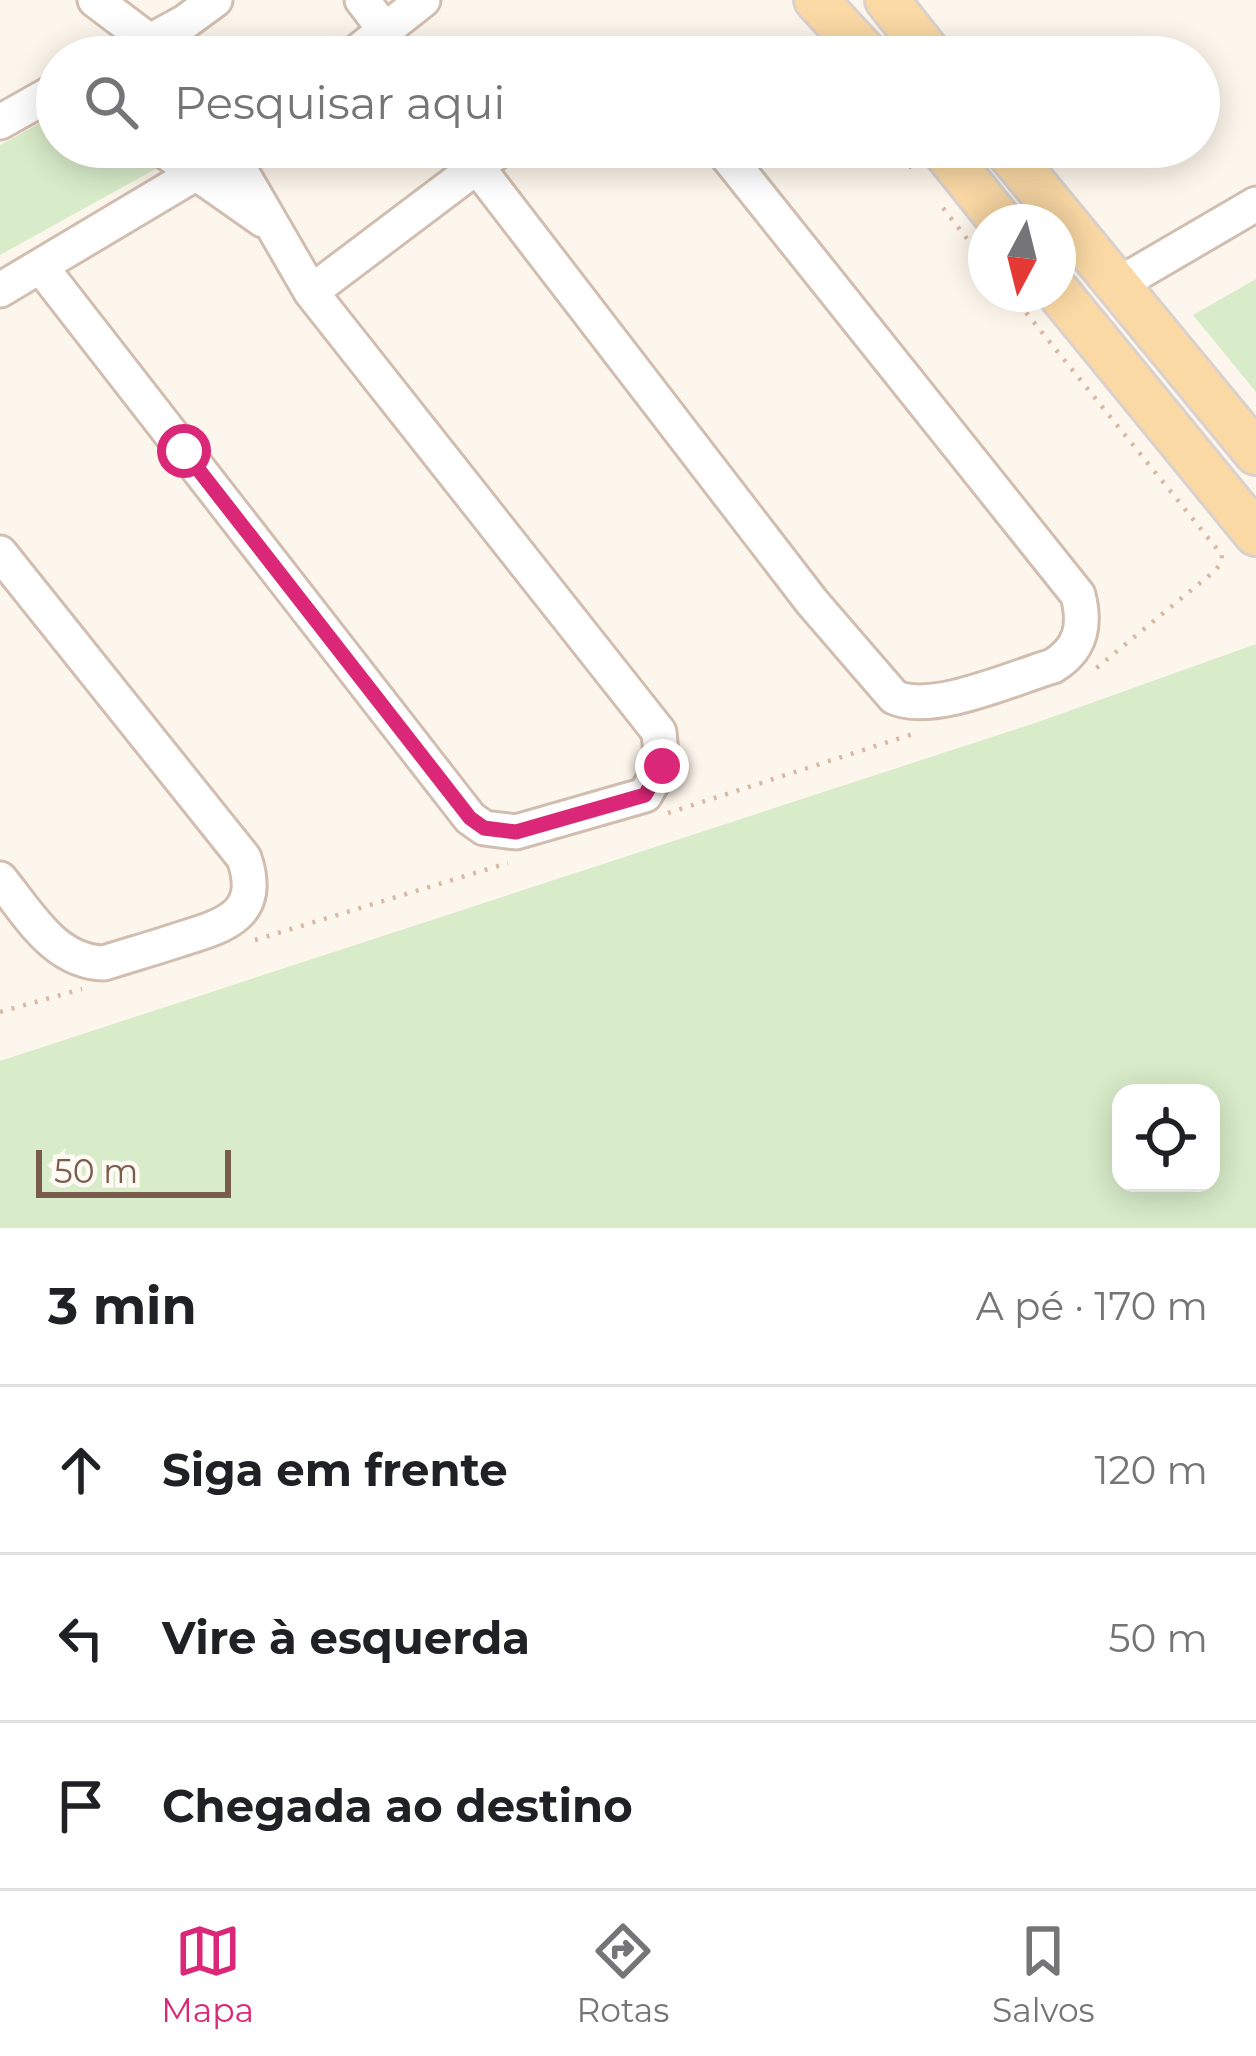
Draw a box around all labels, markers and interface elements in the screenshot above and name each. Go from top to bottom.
search box [36,36,1220,168]
icon: search [78,69,144,135]
text: Pesquisar aqui [174,75,505,130]
north arrow [968,204,1076,312]
route start [157,424,211,478]
route end [635,739,689,793]
map controls [1112,1084,1220,1192]
button: locate [1112,1084,1220,1192]
scale bar [36,1144,231,1197]
text: 50 m [54,1151,138,1191]
text: 3 min [48,1275,197,1337]
text: A pé · 170 m [976,1282,1208,1330]
icon: ahead [48,1437,114,1503]
text: Siga em frente [162,1442,508,1497]
text: 120 m [1094,1446,1208,1494]
icon: left [48,1605,114,1671]
text: Vire à esquerda [162,1610,530,1665]
text: 50 m [1109,1614,1208,1662]
icon: arrive [48,1773,114,1839]
text: Chegada ao destino [162,1778,633,1833]
tab: Mapa [161,1918,254,2030]
tab: Rotas [576,1918,669,2030]
tab: Salvos [992,1918,1095,2030]

